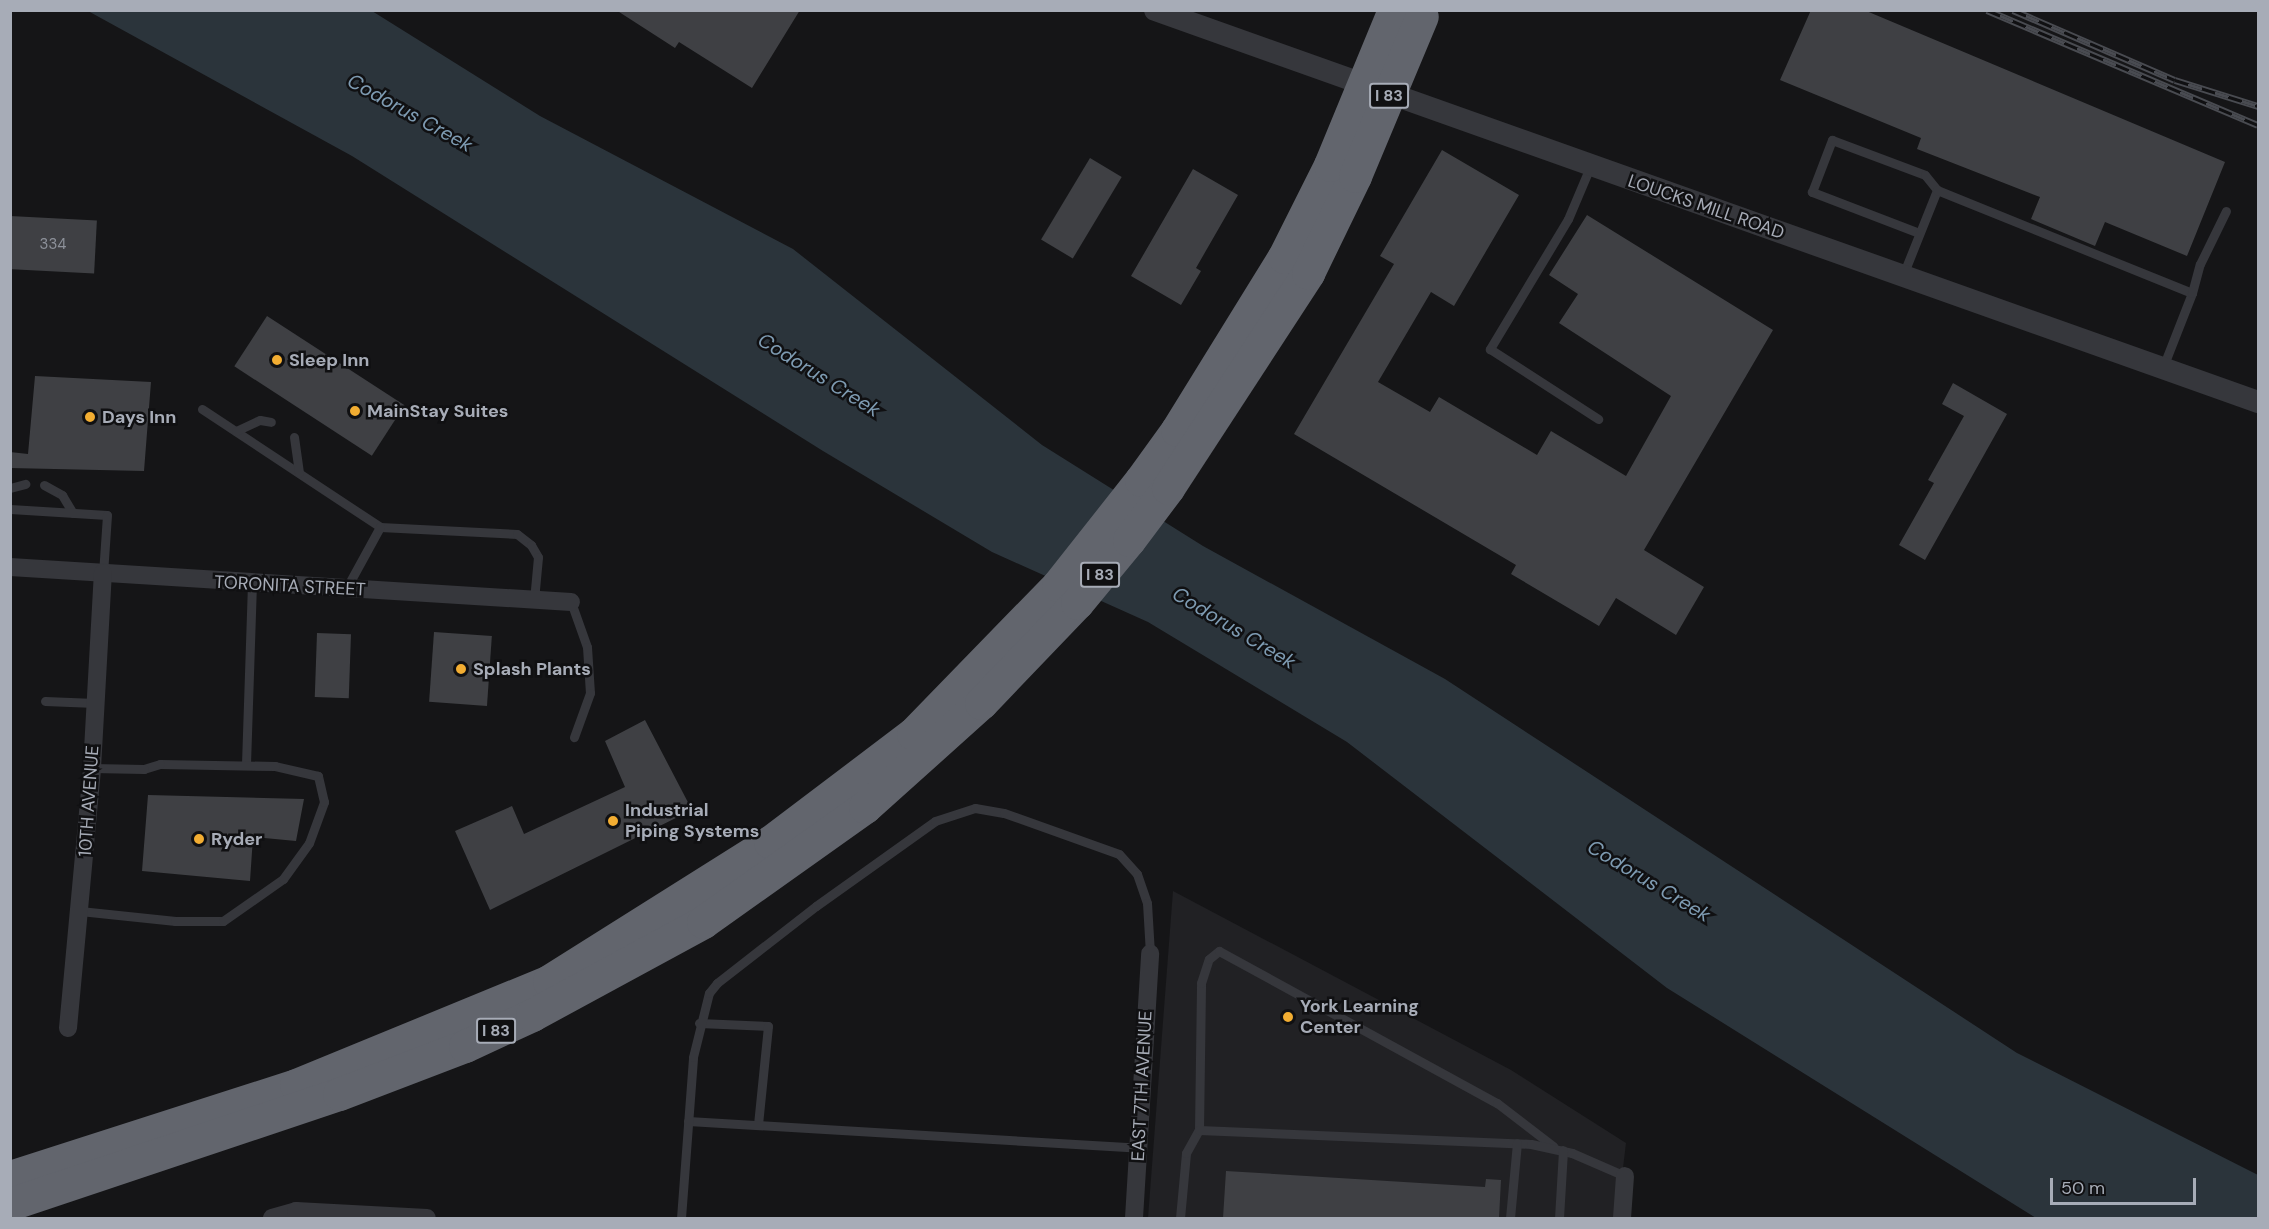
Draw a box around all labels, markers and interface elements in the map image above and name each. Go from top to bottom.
water label: Codorus Creek [343,69,477,157]
road number: I 83 [1368,83,1410,109]
street label: LOUCKS MILL ROAD [1625,170,1787,244]
house number: 334 [40,236,66,254]
water label: Codorus Creek [753,328,885,422]
place label: Sleep Inn [289,349,369,371]
marker: Sleep Inn [270,353,284,367]
place label: MainStay Suites [367,400,508,422]
marker: MainStay Suites [348,404,362,418]
place label: Days Inn [102,406,176,428]
marker: Days Inn [83,410,97,424]
road number: I 83 [1079,562,1121,588]
street label: TORONITA STREET [214,571,366,601]
water label: Codorus Creek [1168,582,1300,674]
place label: Splash Plants [473,658,591,680]
marker: Splash Plants [454,662,468,676]
street label: 10TH AVENUE [74,745,104,857]
place label: Industrial Piping Systems [625,800,759,842]
marker: Industrial Piping Systems [606,814,620,828]
place label: Ryder [211,828,262,850]
marker: Ryder [192,832,206,846]
water label: Codorus Creek [1583,835,1715,927]
place label: York Learning Center [1300,996,1419,1038]
street label: EAST 7TH AVENUE [1127,1010,1157,1162]
marker: York Learning Center [1281,1010,1295,1024]
road number: I 83 [475,1018,517,1044]
scale bar [2053,1166,2198,1204]
text: 50 m [2061,1176,2105,1200]

